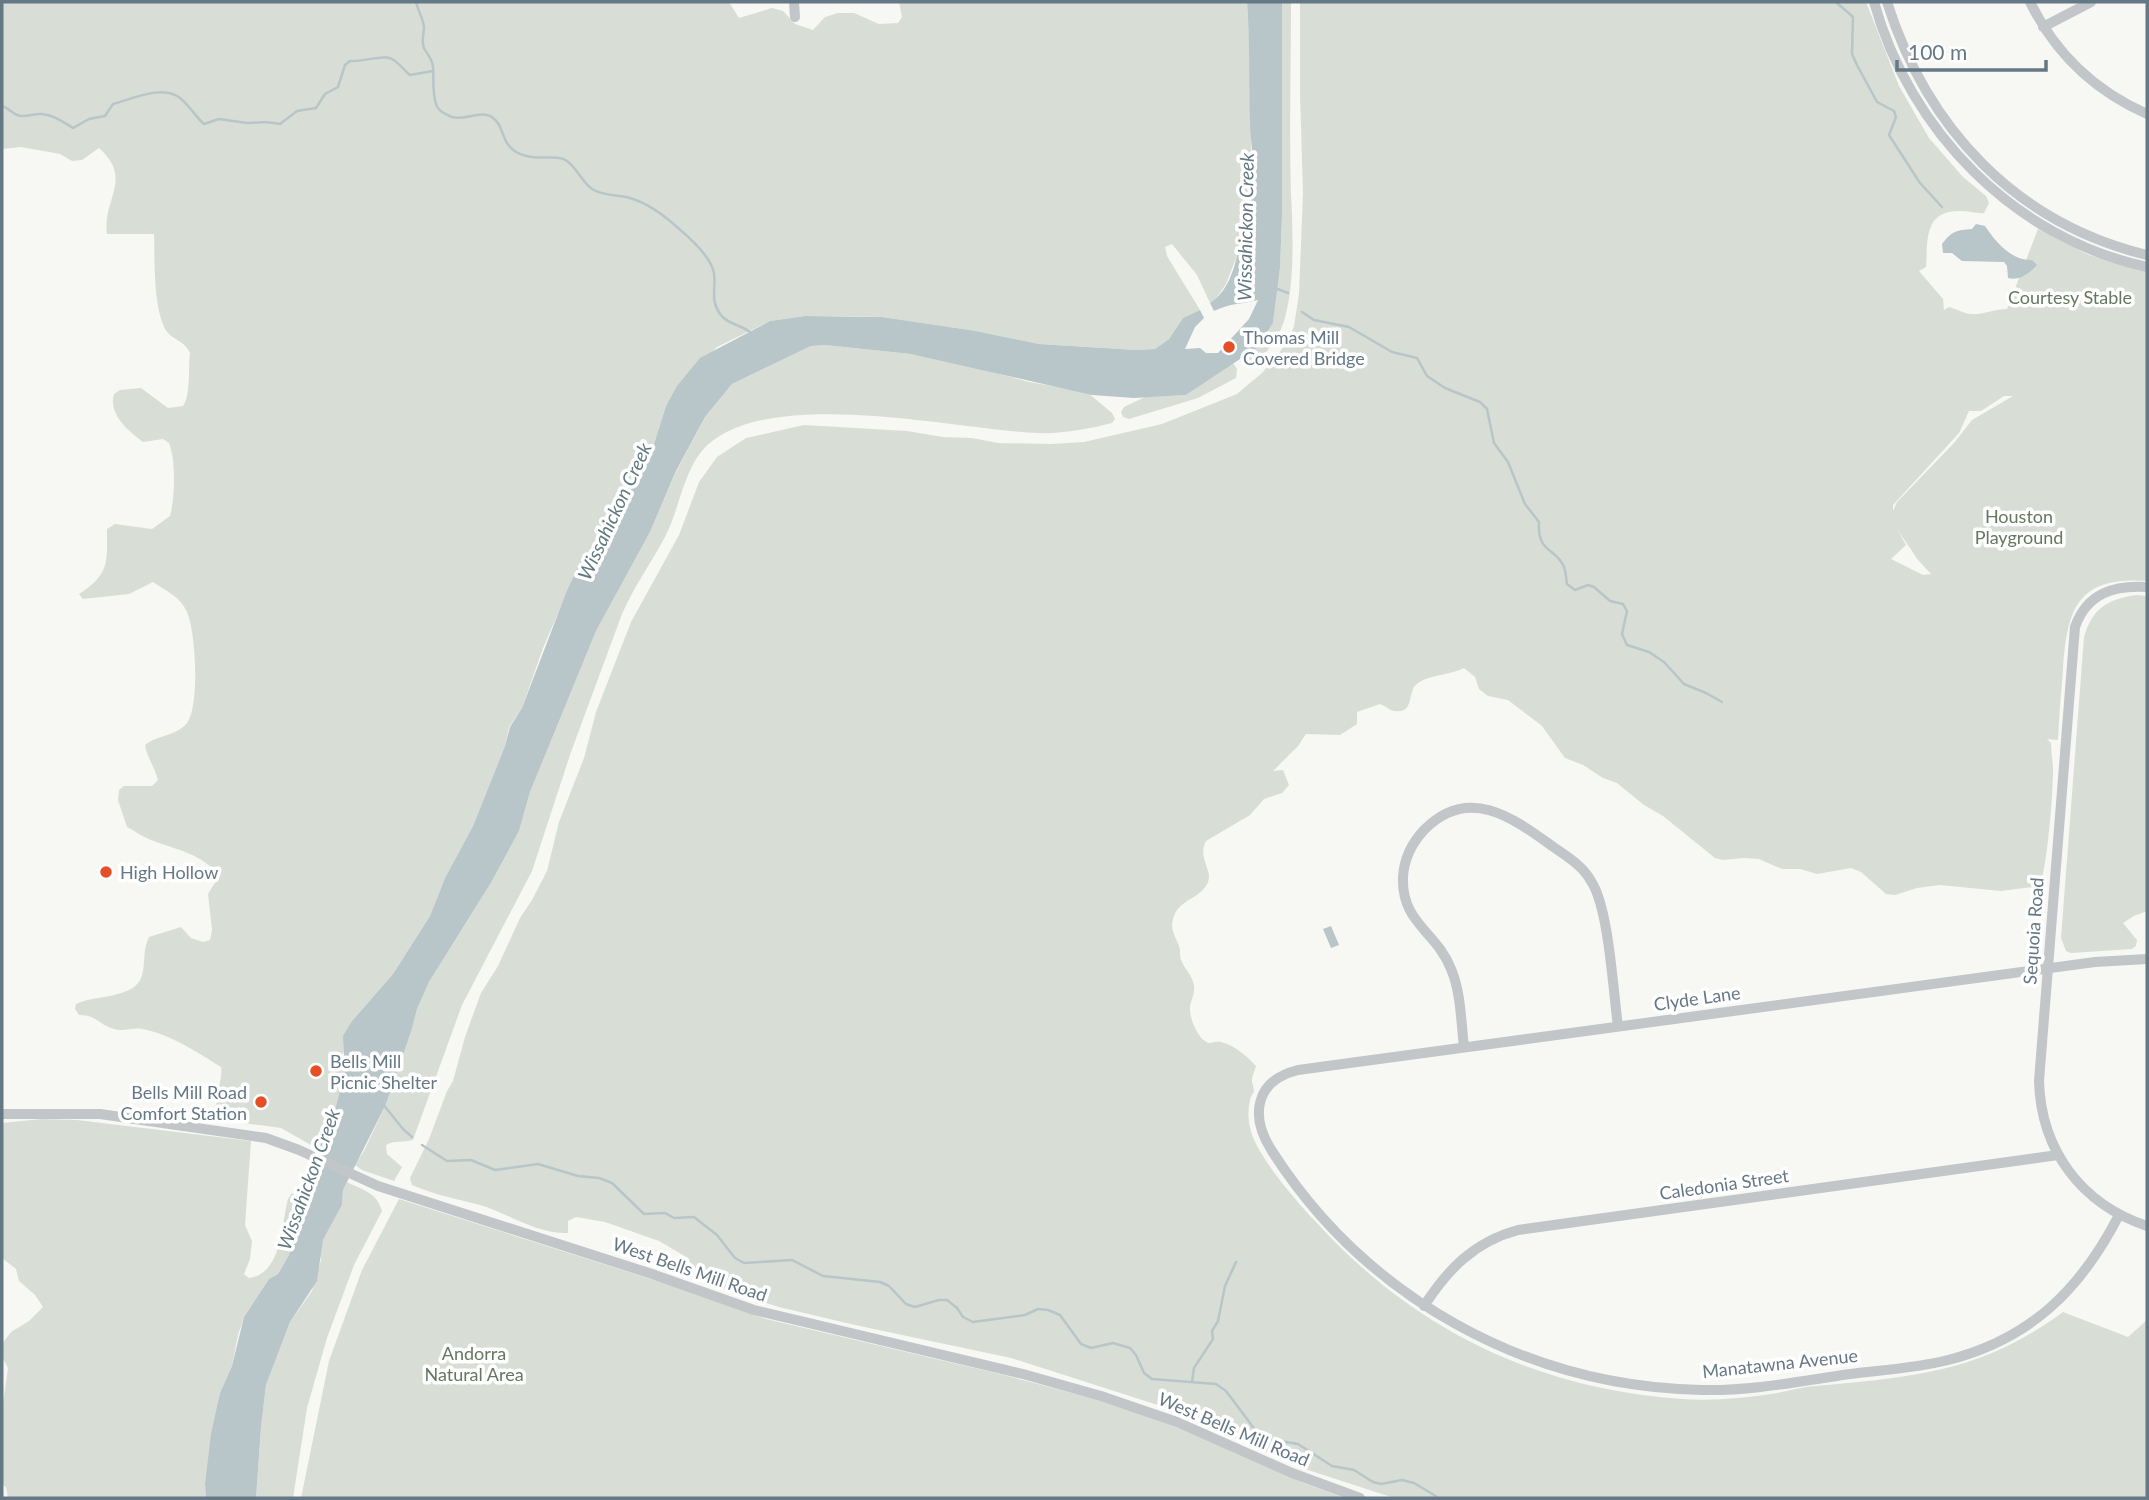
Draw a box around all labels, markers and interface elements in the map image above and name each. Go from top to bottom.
scale bar [1897,28,2046,72]
text: 100 m [1908,39,1967,64]
water label: Wissahickon Creek [1232,152,1258,301]
park label: Courtesy Stable [2008,286,2132,308]
place label: Thomas Mill Covered Bridge [1243,326,1365,369]
marker: Thomas Mill Covered Bridge [1221,339,1237,355]
water label: Wissahickon Creek [572,438,656,583]
park label: Houston Playground [1975,505,2063,548]
place label: High Hollow [120,861,218,883]
marker: High Hollow [98,864,114,880]
street label: Sequoia Road [2018,877,2048,985]
street label: Clyde Lane [1652,981,1742,1015]
place label: Bells Mill Picnic Shelter [330,1050,438,1093]
marker: Bells Mill Picnic Shelter [308,1063,324,1079]
place label: Bells Mill Road Comfort Station [120,1081,247,1124]
marker: Bells Mill Road Comfort Station [253,1094,269,1110]
water label: Wissahickon Creek [272,1104,345,1253]
street label: Caledonia Street [1658,1164,1791,1204]
street label: West Bells Mill Road [610,1232,770,1306]
park label: Andorra Natural Area [424,1342,524,1385]
street label: Manatawna Avenue [1701,1344,1859,1382]
street label: West Bells Mill Road [1155,1387,1313,1471]

